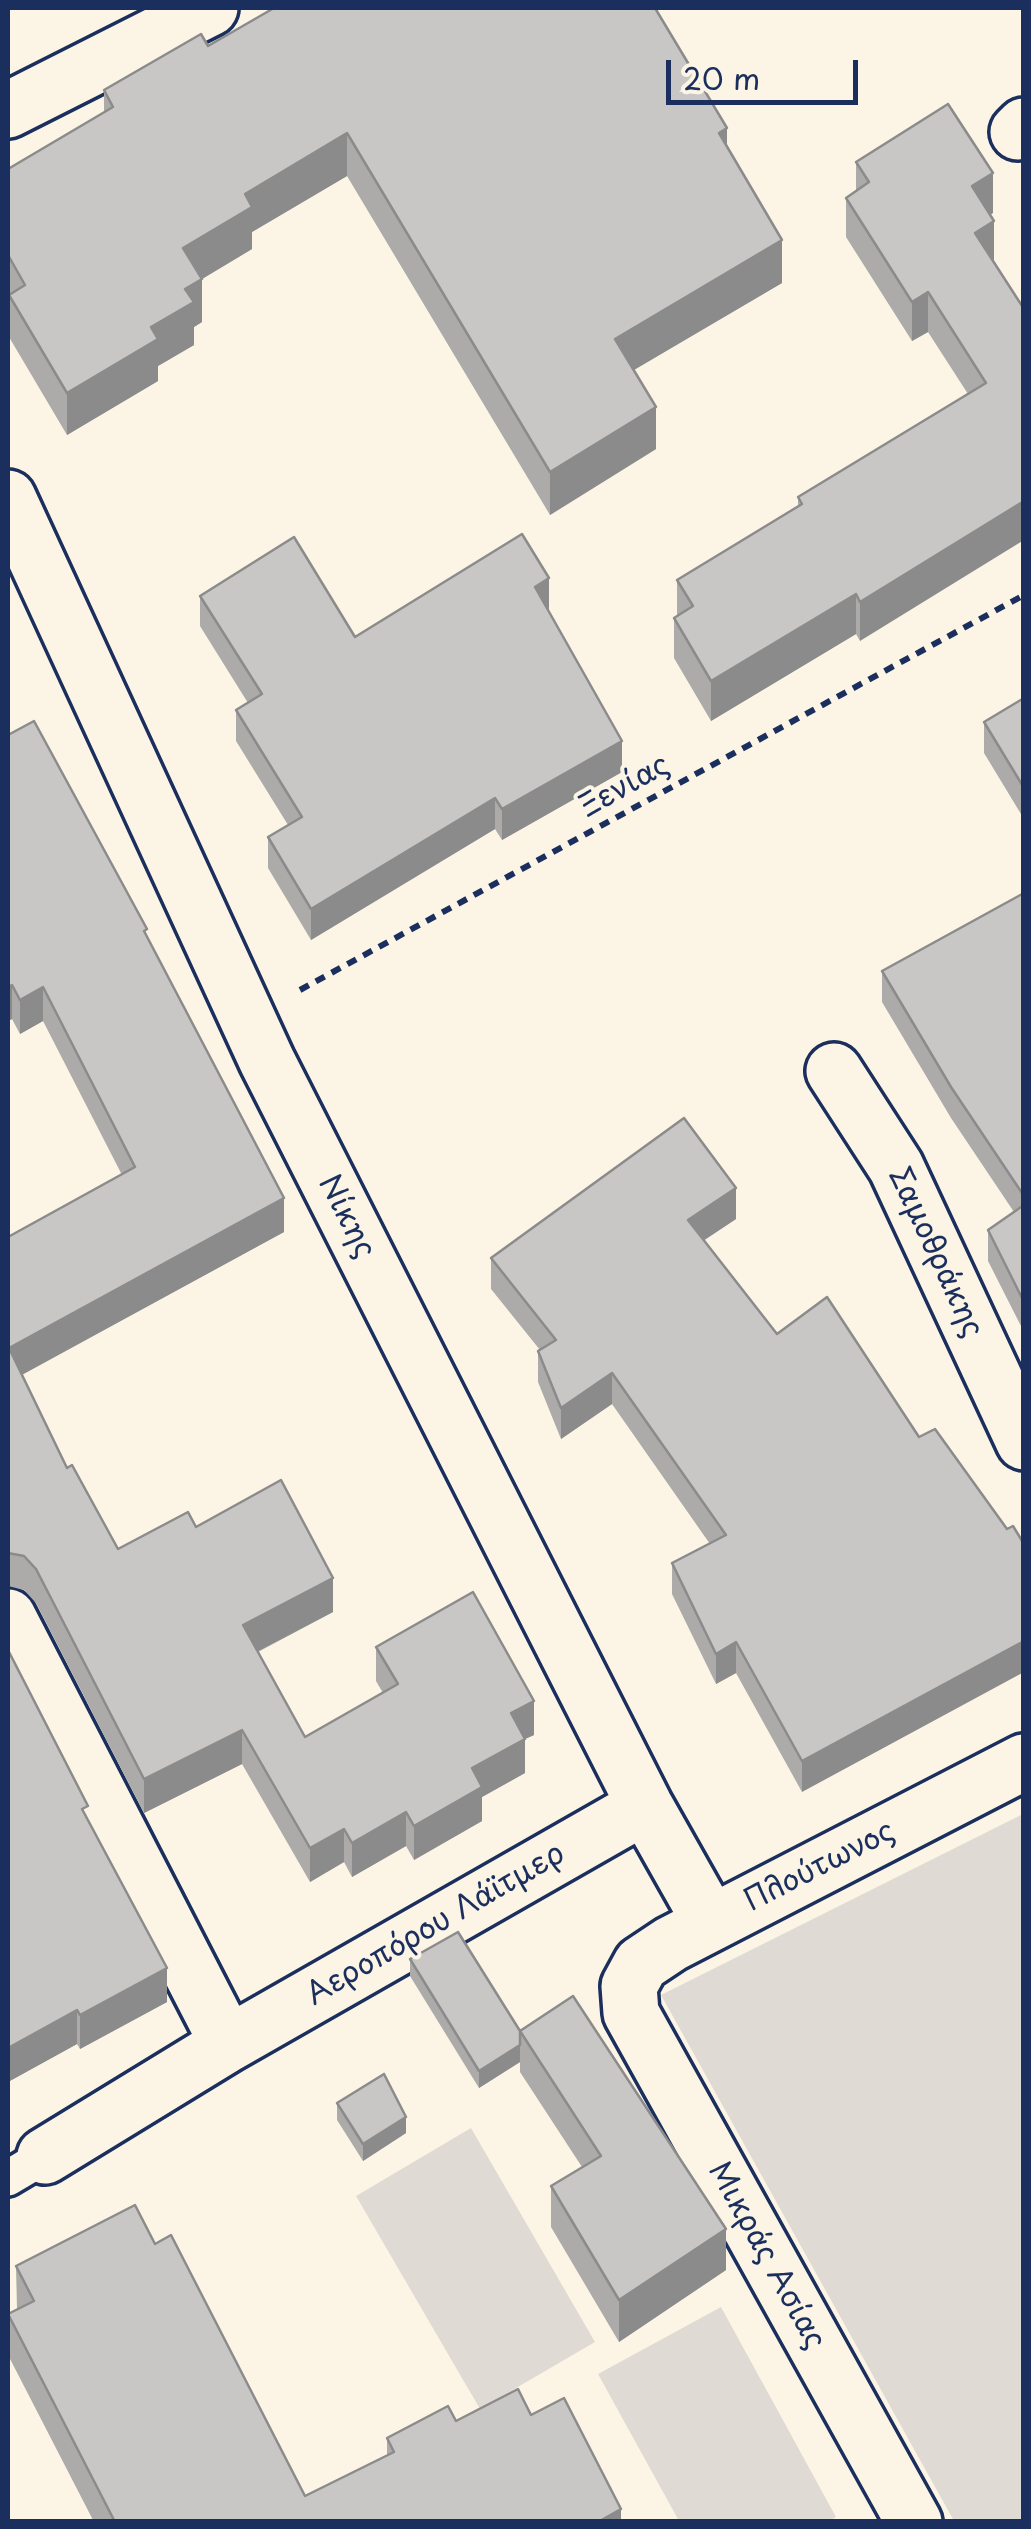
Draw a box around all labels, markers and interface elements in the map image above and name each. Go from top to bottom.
scale bar [671,40,864,102]
text: 20 m [683,55,760,100]
street label: Ξενίας [574,748,676,826]
street label: Σαμοθράκης [880,1162,990,1344]
street label: Νίκης [310,1170,382,1264]
street label: Πλούτωνος [739,1814,901,1920]
street label: Αεροπόρου Λάϊτμερ [300,1836,572,2014]
street label: Μικράς Ασίας [700,2156,832,2356]

